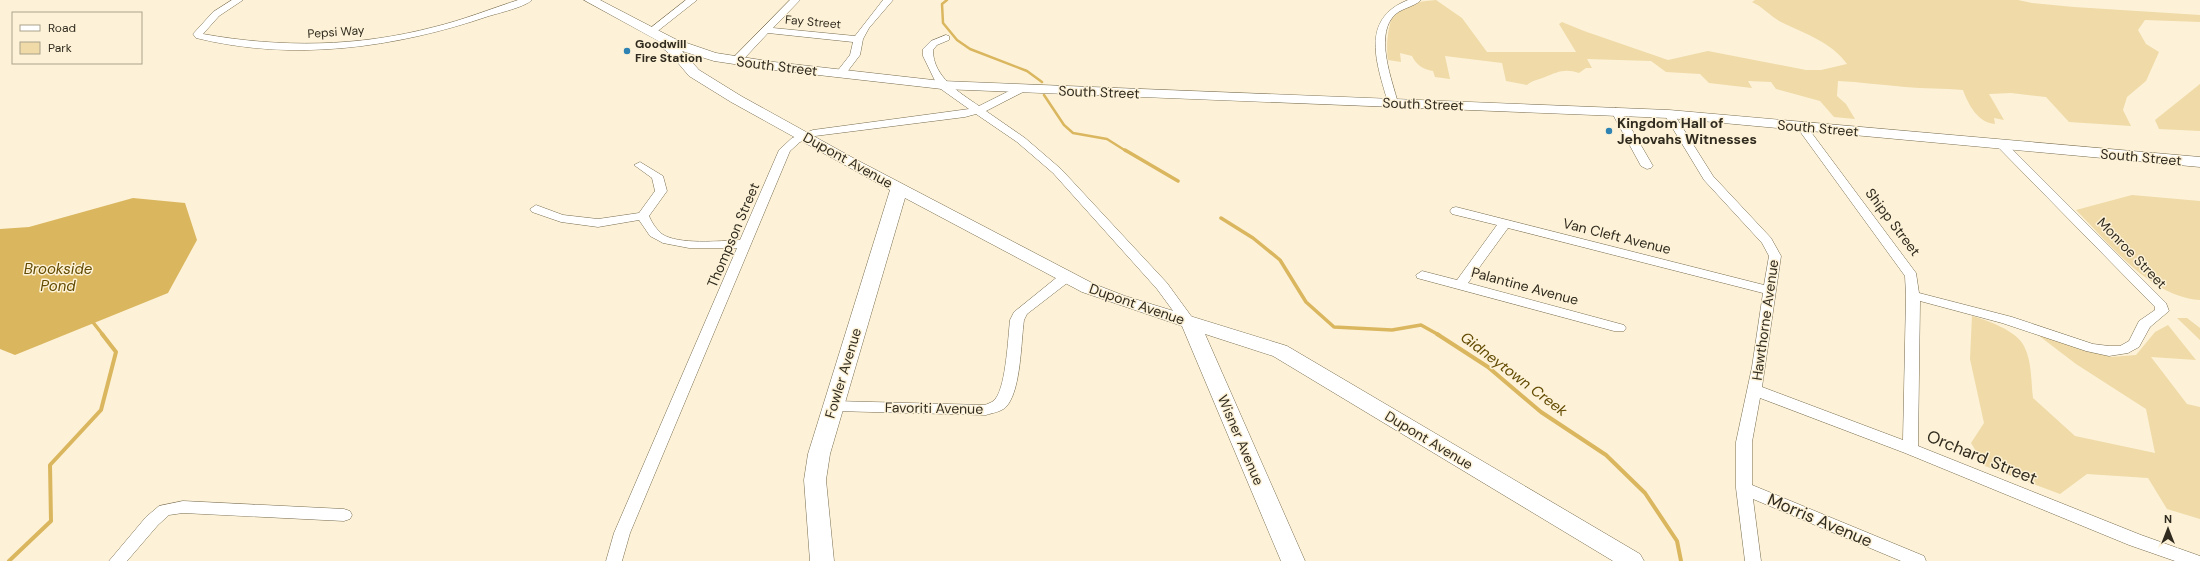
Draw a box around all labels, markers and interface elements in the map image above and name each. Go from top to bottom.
legend [12,12,142,64]
street label: Fay Street [784,12,842,32]
text: Road [48,20,76,36]
street label: Pepsi Way [307,22,365,42]
place label: Goodwill Fire Station [635,36,702,66]
text: Park [48,40,72,56]
marker: Goodwill Fire Station [622,46,632,56]
street label: South Street [736,52,818,80]
street label: South Street [1058,82,1140,102]
street label: South Street [1382,94,1464,114]
place label: Kingdom Hall of Jehovahs Witnesses [1617,114,1757,148]
street label: South Street [1777,115,1859,141]
marker: Kingdom Hall of Jehovahs Witnesses [1604,126,1614,136]
street label: Dupont Avenue [800,128,896,192]
street label: South Street [2100,144,2182,170]
street label: Thompson Street [703,180,763,290]
street label: Shipp Street [1862,184,1924,260]
street label: Monroe Street [2093,213,2171,293]
street label: Van Cleft Avenue [1561,214,1673,258]
street label: Hawthorne Avenue [1748,258,1782,382]
water label: Brookside Pond [24,259,93,296]
street label: Palantine Avenue [1469,263,1581,309]
street label: Dupont Avenue [1087,279,1187,329]
street label: Fowler Avenue [821,326,865,420]
water label: Gidneytown Creek [1457,327,1572,421]
street label: Wisner Avenue [1214,392,1268,488]
street label: Favoriti Avenue [885,398,983,418]
street label: Dupont Avenue [1382,407,1476,473]
street label: Orchard Street [1924,425,2040,489]
street label: Morris Avenue [1764,488,1876,552]
north arrow [2148,509,2188,549]
text: N [2164,512,2172,526]

